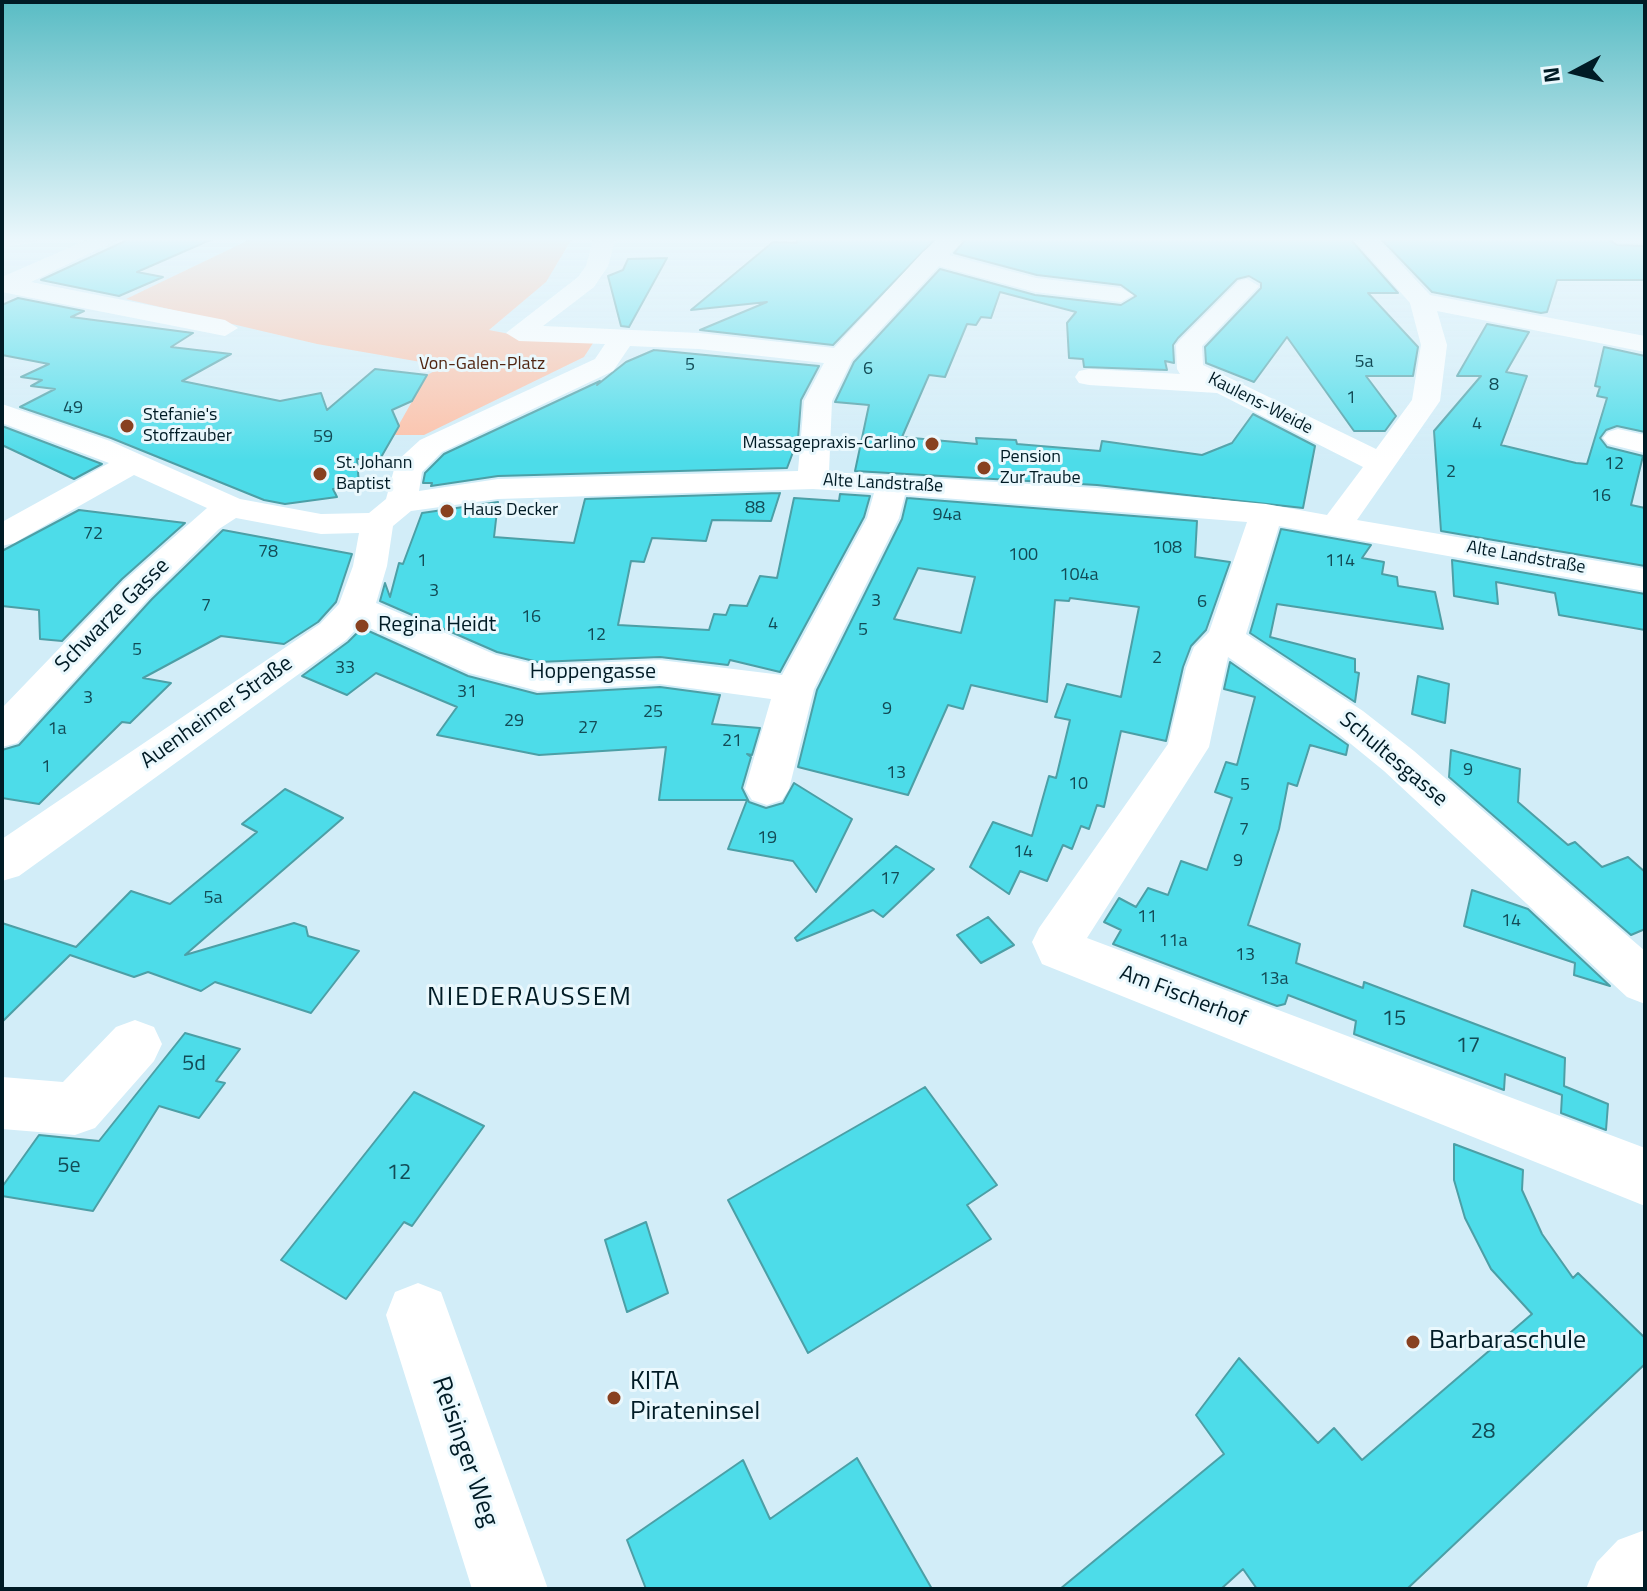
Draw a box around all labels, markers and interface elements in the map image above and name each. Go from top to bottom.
north arrow [1535,32,1615,112]
text: N [1533,65,1569,85]
house number: 5a [1354,352,1374,374]
park label: Von-Galen-Platz [419,354,545,376]
house number: 5 [685,355,695,377]
house number: 6 [863,359,873,381]
street label: Kaulens-Weide [1204,368,1316,440]
house number: 8 [1489,375,1499,397]
house number: 1 [1346,388,1356,410]
house number: 49 [63,398,83,420]
place label: Stefanie's Stoffzauber [143,405,232,448]
house number: 4 [1472,414,1482,436]
marker: Stefanie's Stoffzauber [118,417,136,435]
house number: 59 [313,427,333,449]
place label: Massagepraxis-Carlino [743,433,916,455]
marker: Massagepraxis-Carlino [923,435,941,453]
place label: Pension Zur Traube [1000,447,1080,490]
place label: St. Johann Baptist [336,453,412,496]
house number: 12 [1604,454,1624,476]
marker: Pension Zur Traube [975,459,993,477]
house number: 2 [1446,462,1456,484]
marker: St. Johann Baptist [311,465,329,483]
street label: Alte Landstraße [822,470,944,498]
house number: 16 [1591,486,1611,508]
house number: 88 [745,498,765,520]
place label: Haus Decker [463,500,558,522]
marker: Haus Decker [438,502,456,520]
house number: 94a [932,505,962,527]
house number: 72 [83,524,103,546]
street label: Alte Landstraße [1465,537,1587,579]
house number: 108 [1152,538,1182,560]
house number: 78 [258,542,278,564]
house number: 100 [1008,545,1038,567]
house number: 1 [417,551,427,573]
house number: 114 [1325,551,1355,573]
street label: Schwarze Gasse [50,553,176,679]
house number: 104a [1059,565,1099,587]
house number: 3 [429,581,439,603]
house number: 3 [871,591,881,613]
house number: 6 [1197,592,1207,614]
house number: 7 [201,596,211,618]
house number: 16 [521,607,541,629]
place label: Regina Heidt [378,613,496,639]
house number: 4 [768,614,778,636]
marker: Regina Heidt [353,617,371,635]
house number: 5 [858,620,868,642]
house number: 12 [586,625,606,647]
house number: 5 [132,640,142,662]
house number: 2 [1152,648,1162,670]
street label: Auenheimer Straße [136,651,298,775]
house number: 33 [335,658,355,680]
street label: Hoppengasse [530,660,656,686]
house number: 31 [457,682,477,704]
house number: 3 [83,688,93,710]
house number: 9 [882,699,892,721]
house number: 25 [643,702,663,724]
street label: Schultesgasse [1334,707,1452,813]
house number: 29 [504,711,524,733]
house number: 27 [578,718,598,740]
house number: 1a [47,719,67,741]
house number: 21 [722,731,742,753]
house number: 1 [41,757,51,779]
house number: 9 [1463,760,1473,782]
house number: 13 [886,763,906,785]
house number: 10 [1068,774,1088,796]
house number: 5 [1240,775,1250,797]
house number: 7 [1239,820,1249,842]
house number: 19 [757,828,777,850]
house number: 14 [1013,842,1033,864]
house number: 9 [1233,851,1243,873]
house number: 17 [880,869,900,891]
house number: 5a [203,888,223,910]
house number: 11 [1137,907,1157,929]
house number: 14 [1501,911,1521,933]
house number: 11a [1158,931,1188,953]
house number: 13 [1235,945,1255,967]
street label: Am Fischerhof [1116,961,1250,1033]
house number: 13a [1259,969,1289,991]
district label: NIEDERAUSSEM [427,983,633,1015]
house number: 15 [1382,1007,1406,1033]
house number: 17 [1456,1034,1480,1060]
house number: 5d [182,1052,206,1078]
house number: 5e [57,1154,81,1180]
house number: 12 [387,1161,411,1187]
place label: Barbaraschule [1429,1326,1586,1358]
marker: Barbaraschule [1404,1333,1422,1351]
place label: KITA Pirateninsel [630,1367,760,1428]
street label: Reisinger Weg [424,1373,504,1531]
marker: KITA Pirateninsel [605,1389,623,1407]
house number: 28 [1471,1420,1495,1446]

